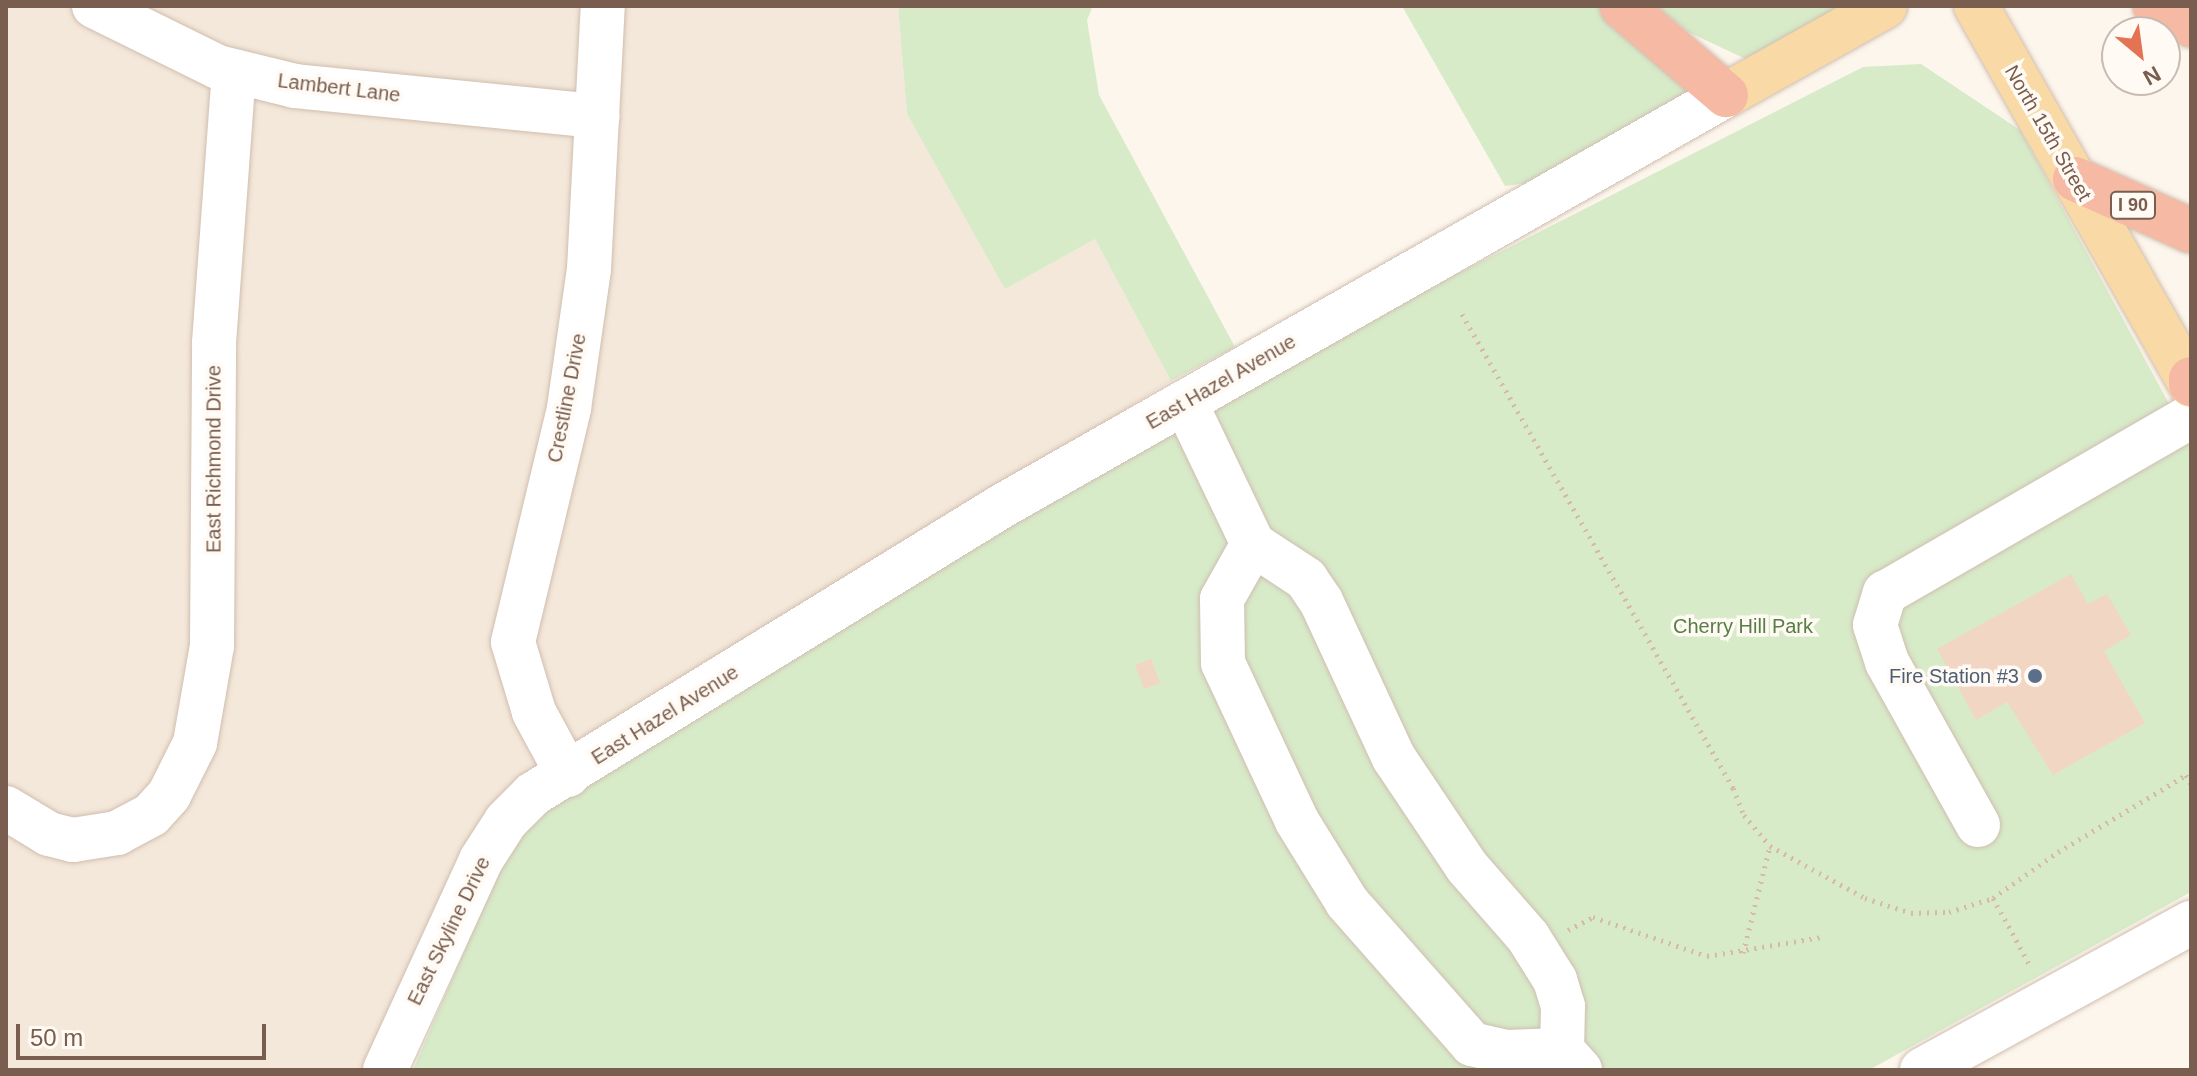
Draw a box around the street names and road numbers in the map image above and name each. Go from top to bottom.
street label: North 15th Street [2000,61,2096,205]
street label: Lambert Lane [276,69,402,107]
road number: I 90 [2109,191,2157,219]
street label: East Hazel Avenue [1142,329,1300,435]
street label: Crestline Drive [543,331,591,465]
street label: East Richmond Drive [202,365,226,553]
street label: East Hazel Avenue [587,660,743,770]
street label: East Skyline Drive [403,853,495,1009]

